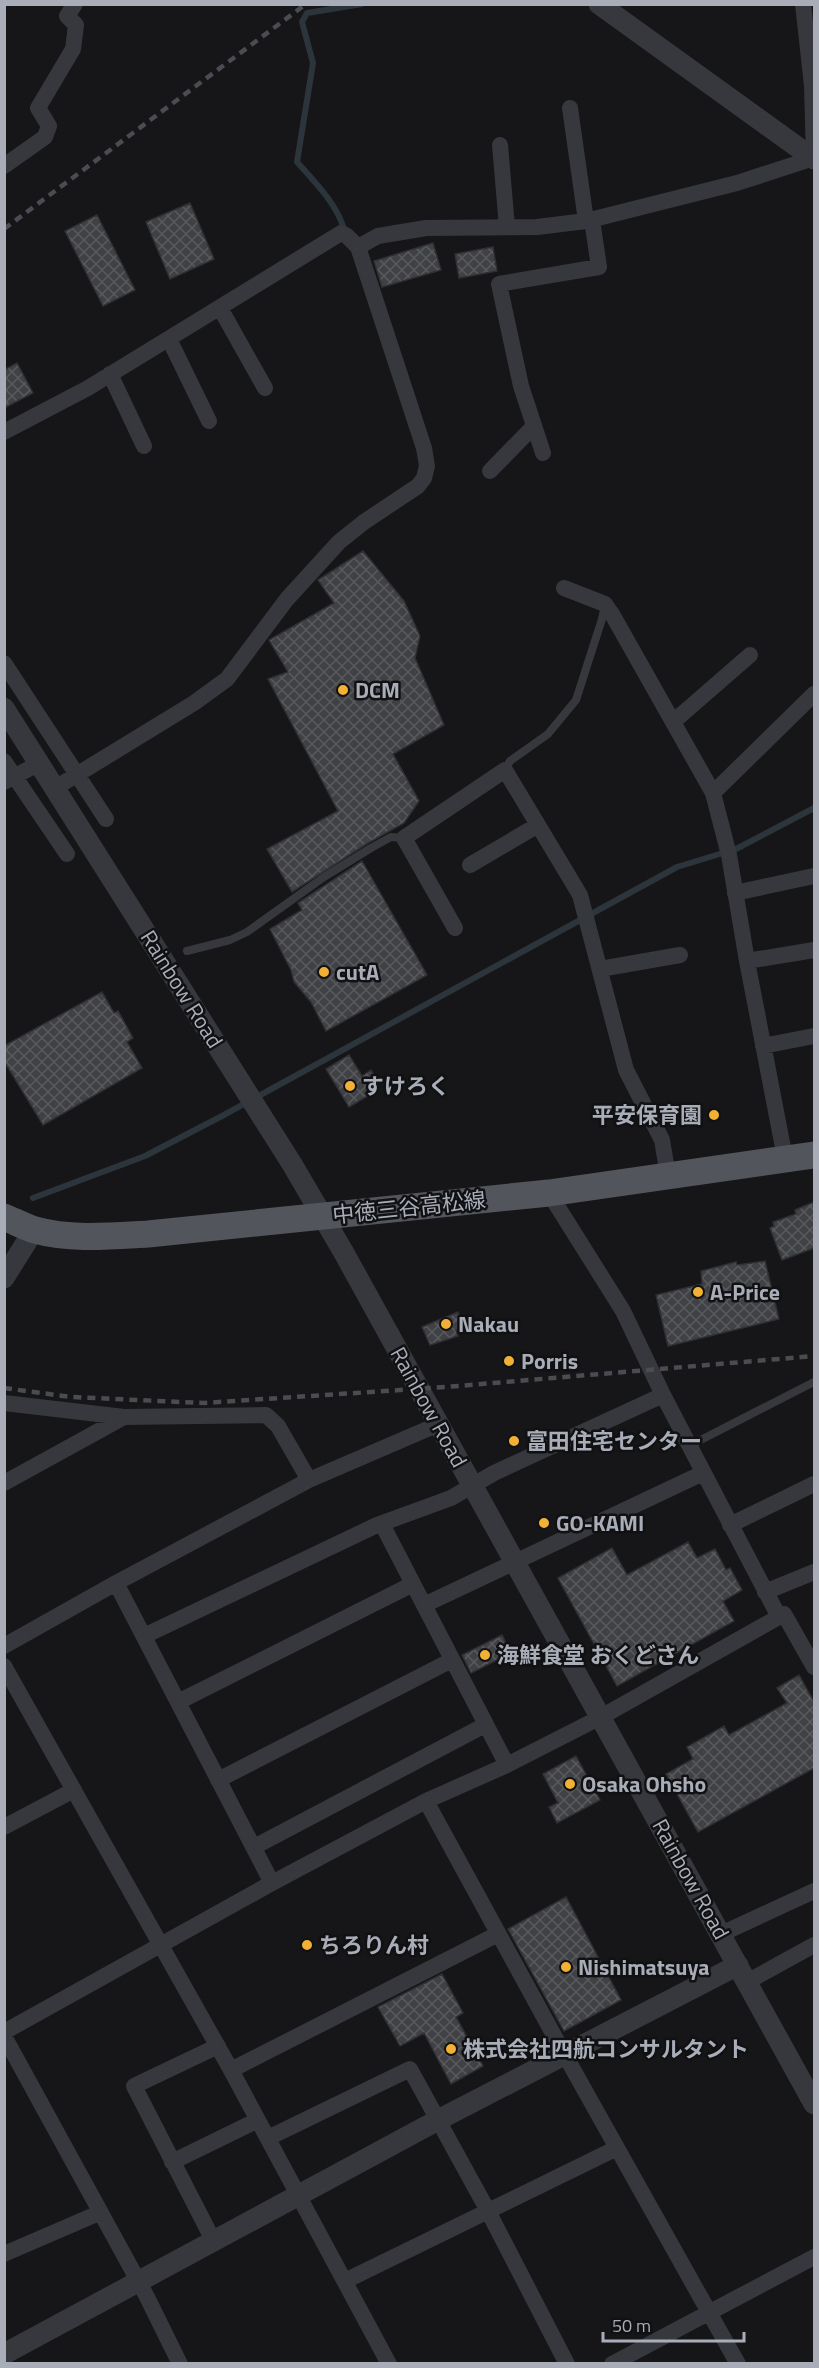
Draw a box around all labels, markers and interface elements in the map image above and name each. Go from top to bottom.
place label: DCM [355,673,400,707]
marker: DCM [336,683,350,697]
street label: Rainbow Road [132,923,232,1055]
place label: cutA [336,955,379,989]
marker: cutA [317,965,331,979]
place label: すけろく [362,1069,450,1103]
marker: すけろく [343,1079,357,1093]
place label: 平安保育園 [592,1098,702,1132]
marker: 平安保育園 [707,1108,721,1122]
street label: 中徳三谷高松線 [331,1182,487,1232]
place label: A-Price [710,1275,780,1309]
marker: A-Price [691,1285,705,1299]
place label: Nakau [458,1307,519,1341]
marker: Nakau [439,1317,453,1331]
street label: Rainbow Road [382,1340,476,1474]
place label: Porris [521,1344,578,1378]
marker: Porris [502,1354,516,1368]
place label: 富田住宅センター [526,1424,702,1458]
marker: 富田住宅センター [507,1434,521,1448]
place label: GO-KAMI [556,1506,644,1540]
marker: GO-KAMI [537,1516,551,1530]
place label: 海鮮食堂 おくどさん [497,1638,699,1672]
marker: 海鮮食堂 おくどさん [478,1648,492,1662]
place label: Osaka Ohsho [582,1767,706,1801]
marker: Osaka Ohsho [563,1777,577,1791]
street label: Rainbow Road [644,1812,738,1946]
place label: ちろりん村 [319,1928,429,1962]
marker: ちろりん村 [300,1938,314,1952]
place label: Nishimatsuya [578,1950,709,1984]
marker: Nishimatsuya [559,1960,573,1974]
place label: 株式会社四航コンサルタント [463,2032,749,2066]
marker: 株式会社四航コンサルタント [444,2042,458,2056]
scale bar [603,2305,744,2343]
text: 50 m [612,2312,651,2339]

